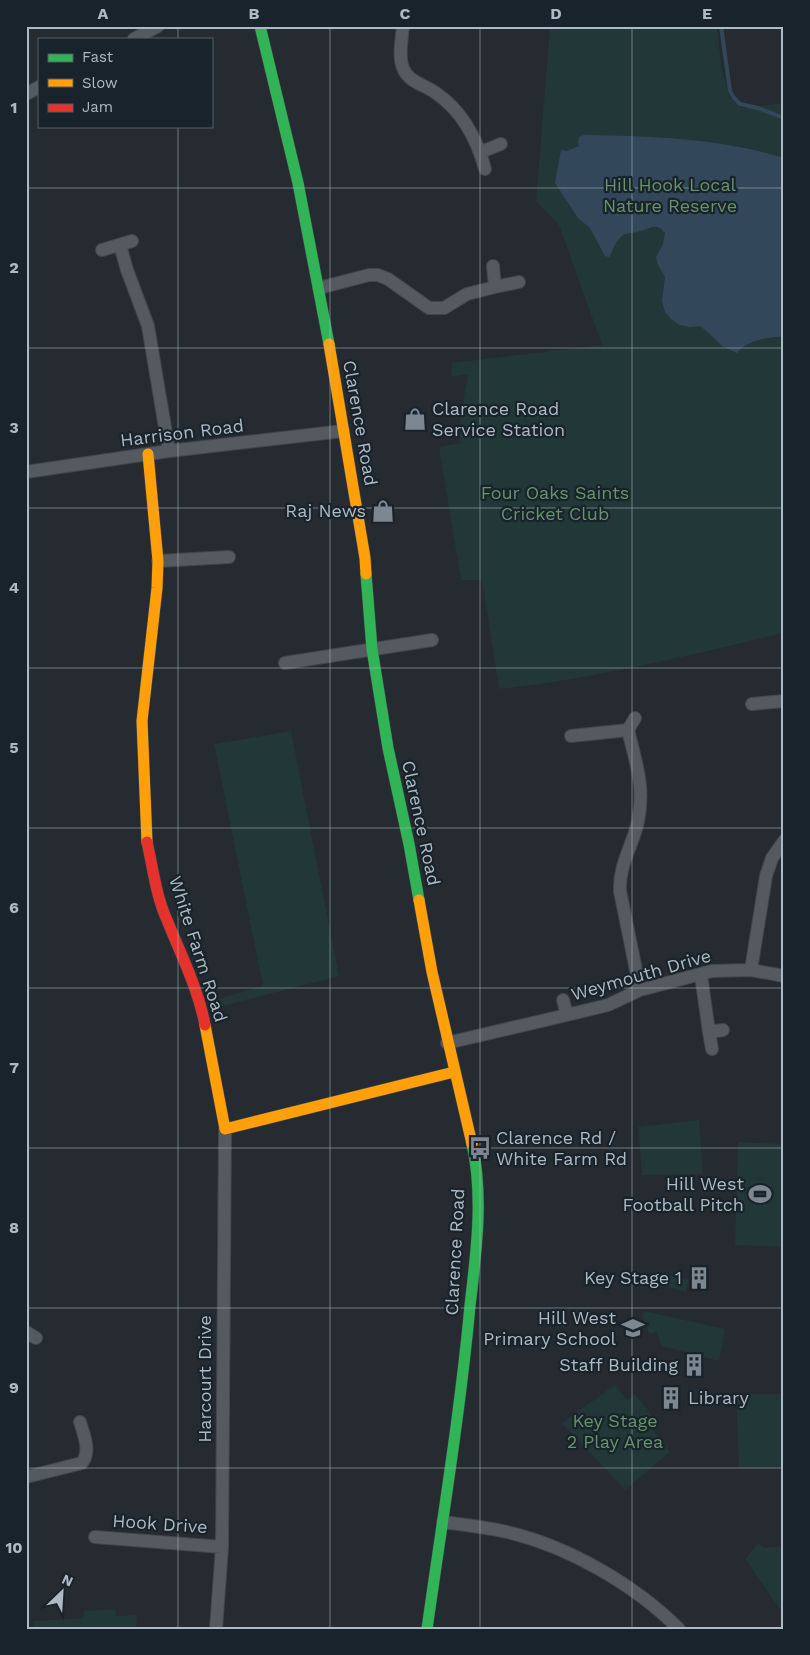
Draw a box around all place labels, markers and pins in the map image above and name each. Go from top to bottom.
place label: Clarence Road Service Station [432,398,565,440]
shop icon: Clarence Road Service Station [402,406,428,432]
shop icon: Raj News [370,498,396,524]
place label: Raj News [285,500,366,521]
place label: Clarence Rd / White Farm Rd [496,1127,627,1169]
bus stop icon: Clarence Rd / White Farm Rd [467,1135,493,1161]
place label: Hill West Football Pitch [623,1173,744,1215]
sports icon: Hill West Football Pitch [747,1181,773,1207]
building icon: Key Stage 1 [686,1265,712,1291]
place label: Key Stage 1 [584,1267,682,1288]
place label: Hill West Primary School [483,1307,616,1349]
school or university icon: Hill West Primary School [620,1315,646,1341]
building icon: Staff Building [681,1352,707,1378]
place label: Staff Building [559,1354,678,1375]
building icon: Library [658,1385,684,1411]
place label: Library [688,1387,749,1408]

